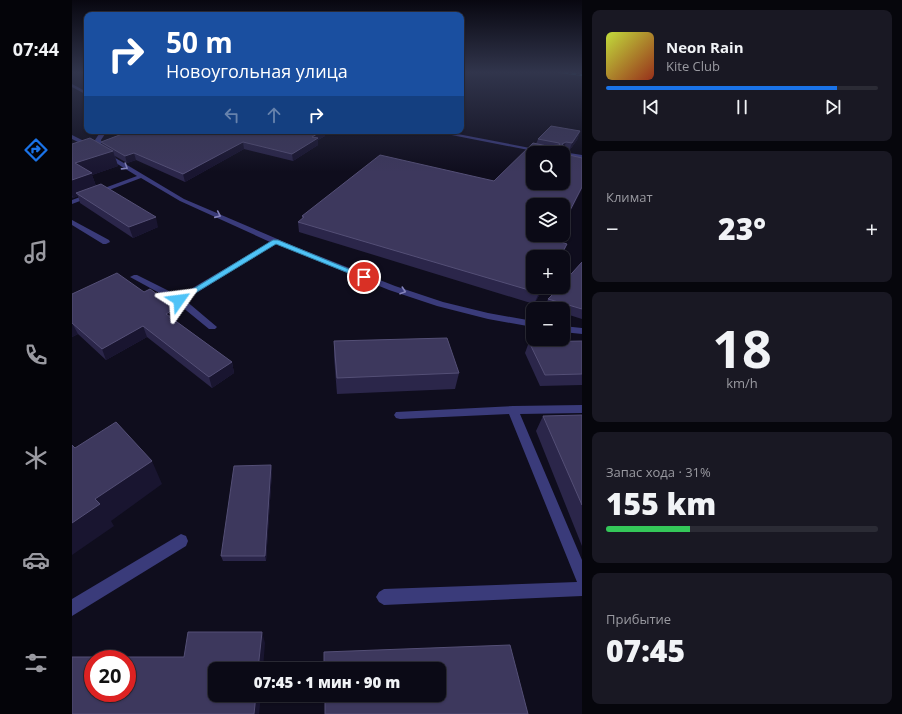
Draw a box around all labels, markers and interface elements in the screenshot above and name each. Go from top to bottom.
text: 50 m [166,23,233,61]
icon: right [100,28,152,80]
text: 07:44 [13,37,59,61]
text: Neon Rain [666,37,744,57]
text: Kite Club [666,57,720,75]
text: Новоугольная улица [166,59,348,83]
icon: previous [640,96,662,118]
icon: pause [731,96,753,118]
icon: next [822,96,844,118]
icon: left [221,104,243,126]
icon: ahead [263,104,285,126]
icon: right [305,104,327,126]
icon: directions [22,136,50,164]
map controls [526,146,570,346]
button: search [526,146,570,190]
one-way arrow [121,162,128,169]
text: Климат [606,188,653,206]
button: layers [526,198,570,242]
text: 23° [718,208,766,249]
one-way arrow [214,211,221,219]
text: − [606,213,619,243]
text: + [865,213,878,243]
icon: music [22,238,50,266]
button: + [526,250,570,294]
pin [347,260,381,294]
icon: arrive [353,266,375,288]
position arrow [158,279,200,321]
one-way arrow [399,286,406,295]
button: − [526,302,570,346]
text: 18 [712,312,772,383]
icon: phone [22,341,50,369]
text: km/h [726,374,758,392]
icon: climate [22,444,50,472]
text: Запас хода · 31% [606,463,711,481]
text: 155 km [606,483,716,524]
icon: car [22,546,50,574]
text: Прибытие [606,610,671,628]
text: 07:45 [606,630,685,671]
icon: filters [22,649,50,677]
speed limit sign: 20 [84,650,136,702]
text: 07:45 · 1 мин · 90 m [254,672,400,692]

